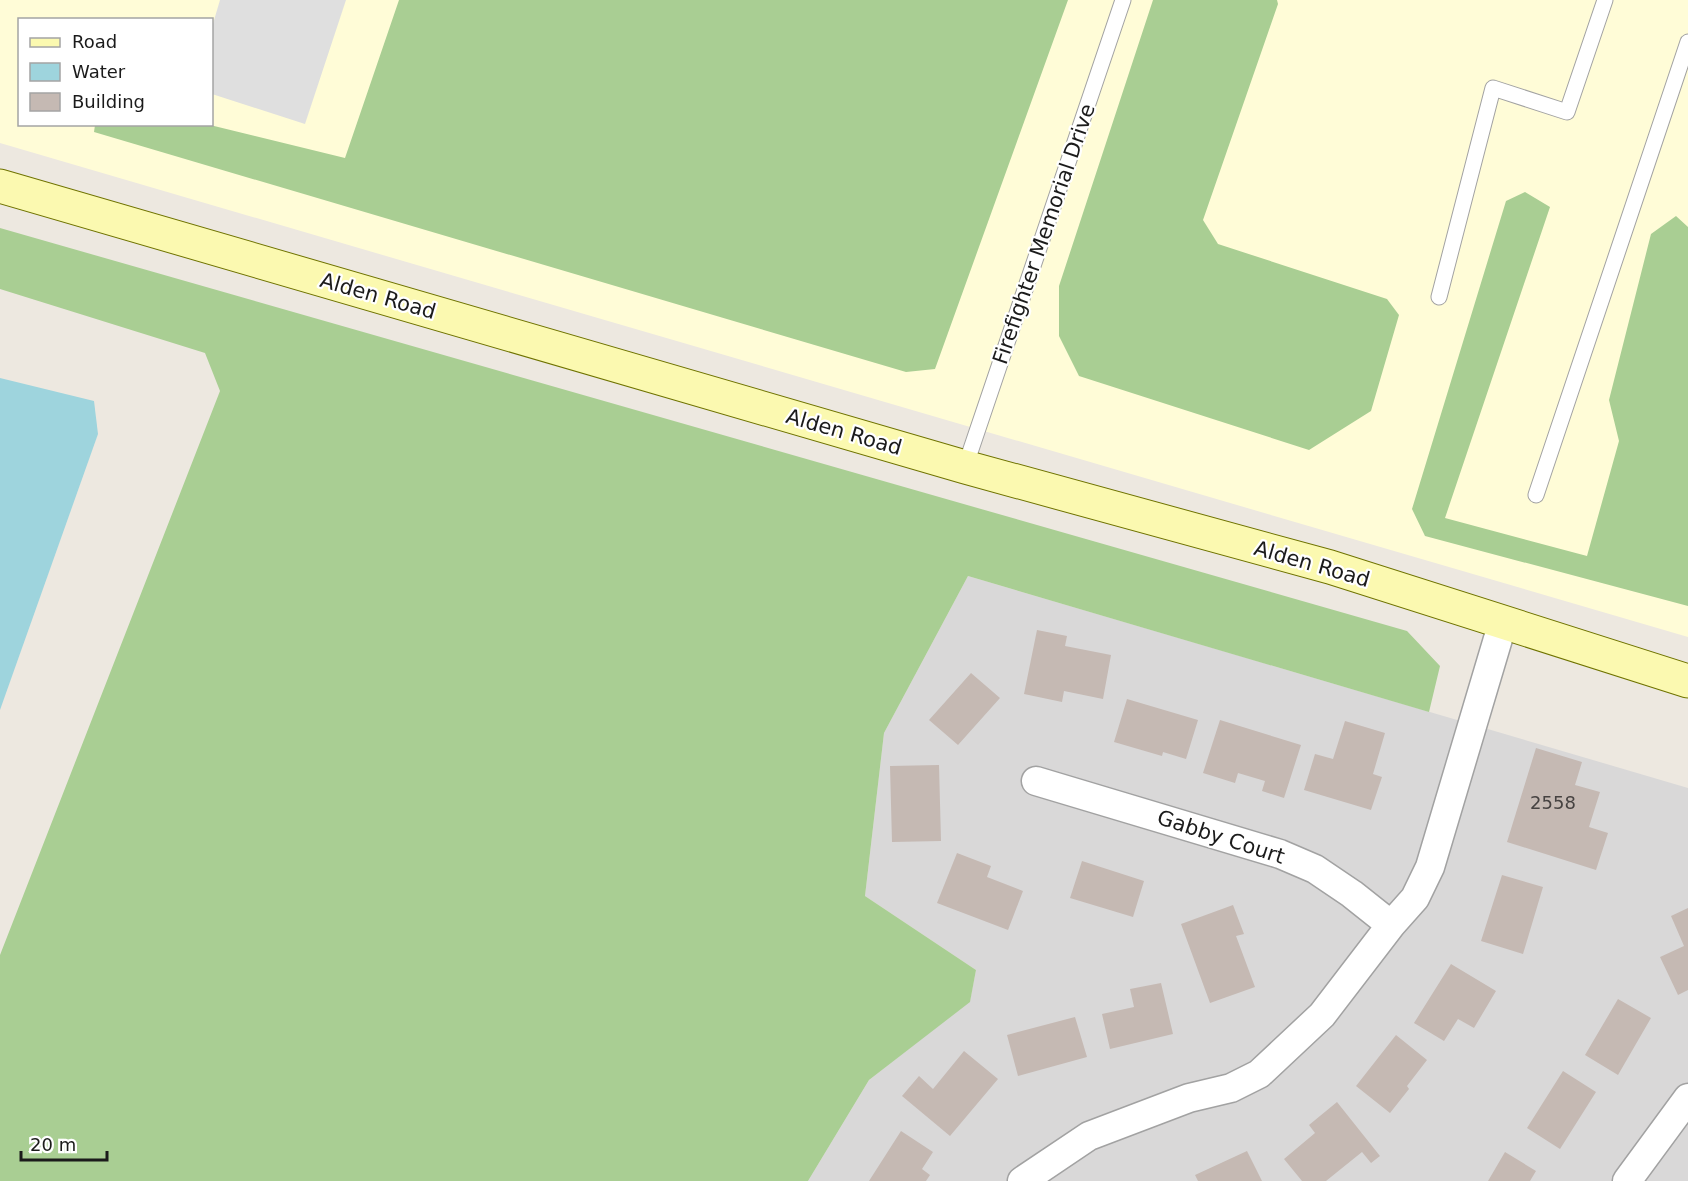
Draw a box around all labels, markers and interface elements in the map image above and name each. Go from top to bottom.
legend [18,18,213,126]
text: Road [72,31,117,52]
text: Water [72,61,126,82]
text: Building [72,91,145,112]
street label: Firefighter Memorial Drive [988,101,1100,367]
street label: Alden Road [317,268,439,324]
street label: Alden Road [783,404,905,460]
street label: Alden Road [1251,536,1373,592]
house number: 2558 [1530,792,1576,813]
street label: Gabby Court [1154,805,1288,869]
scale bar [21,1124,106,1162]
text: 20 m [30,1134,76,1155]

